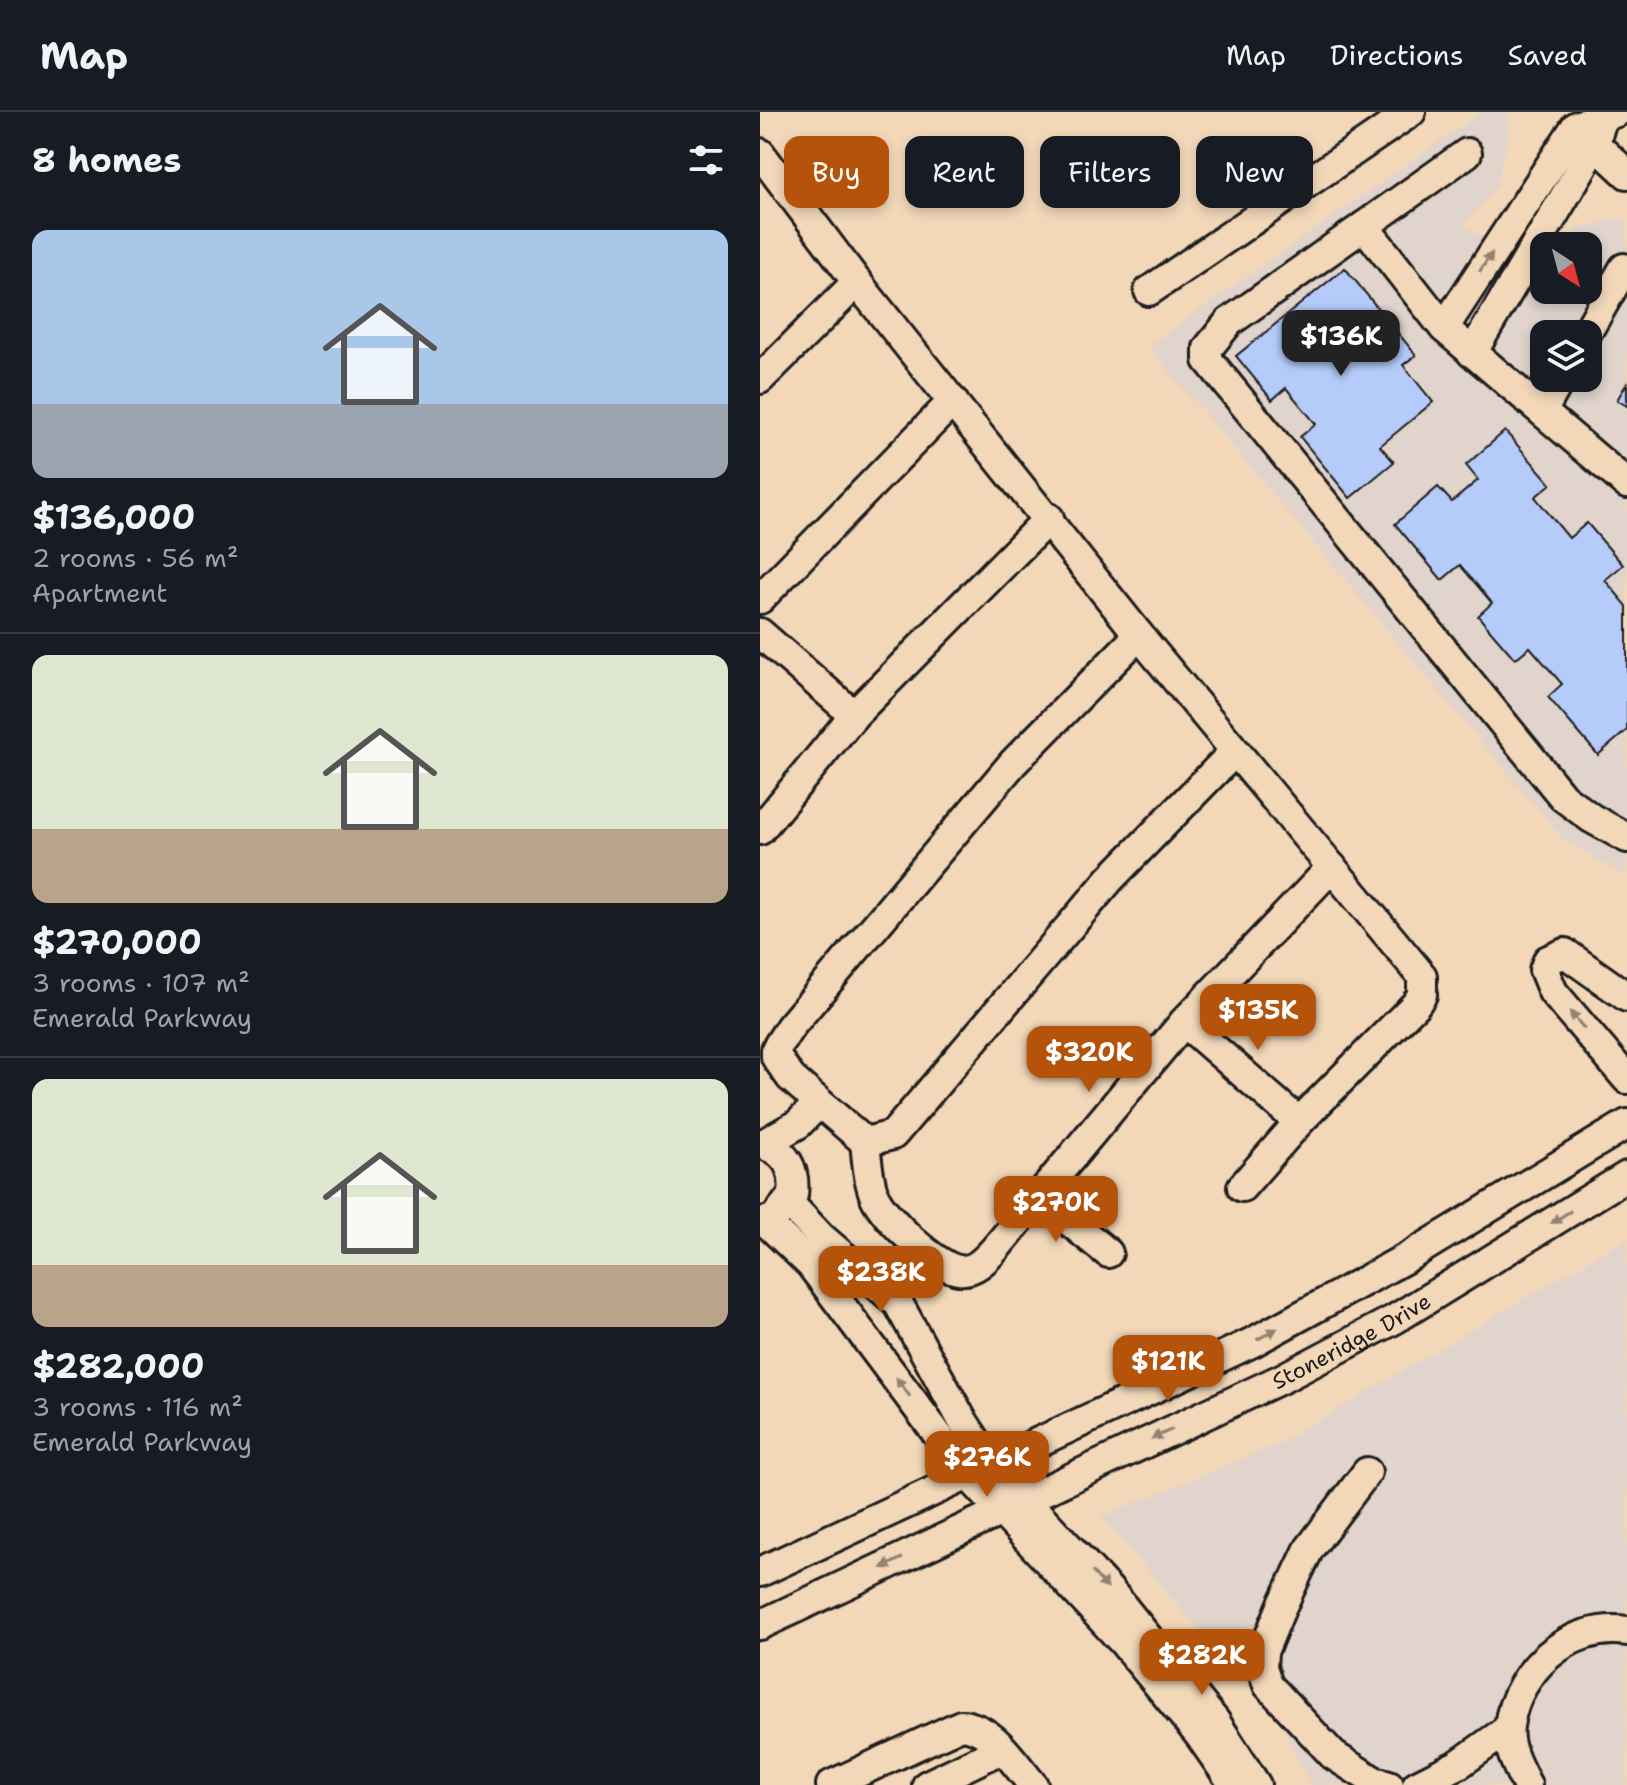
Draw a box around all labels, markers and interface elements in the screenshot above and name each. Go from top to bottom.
text: Map [40,30,128,81]
text: Map [1226,36,1286,74]
text: Directions [1330,36,1464,74]
text: Saved [1508,36,1587,74]
chip: Buy [784,136,889,208]
chip: Rent [905,136,1024,208]
chip: Filters [1040,136,1180,208]
chip: New [1196,136,1313,208]
text: 8 homes [32,137,181,183]
icon: filters [684,138,728,182]
north arrow [1530,232,1602,304]
map controls [1530,232,1602,392]
one-way arrow [1479,252,1494,273]
icon: home [308,282,452,426]
pin: $136K [1285,310,1397,378]
text: $136K [1300,318,1382,353]
button: layers [1530,320,1602,392]
text: $136,000 [32,494,195,540]
text: 2 rooms · 56 m² [32,540,239,575]
text: Apartment [32,575,168,610]
icon: home [308,707,452,851]
text: $270,000 [32,919,202,965]
text: 3 rooms · 107 m² [32,965,250,1000]
pin: $135K [1202,984,1314,1052]
text: $135K [1218,992,1298,1027]
text: Emerald Parkway [32,1000,252,1035]
one-way arrow [1569,1010,1586,1030]
pin: $320K [1033,1026,1145,1094]
text: $320K [1045,1034,1133,1069]
icon: home [308,1131,452,1275]
pin: $270K [1000,1176,1112,1244]
text: $270K [1012,1184,1100,1219]
one-way arrow [1550,1210,1571,1225]
pin: $238K [825,1246,937,1314]
text: $238K [836,1254,926,1289]
street label: Stoneridge Drive [1267,1287,1436,1396]
one-way arrow [1256,1327,1279,1341]
pin: $121K [1112,1335,1224,1403]
text: $282,000 [32,1343,205,1389]
text: $121K [1131,1343,1205,1378]
one-way arrow [895,1377,911,1398]
text: 3 rooms · 116 m² [32,1389,243,1424]
text: Emerald Parkway [32,1424,252,1459]
one-way arrow [1150,1427,1173,1441]
pin: $276K [931,1431,1043,1499]
text: $276K [943,1439,1031,1474]
one-way arrow [881,1556,904,1569]
one-way arrow [1091,1570,1109,1589]
pin: $282K [1146,1629,1258,1697]
text: $282K [1158,1637,1246,1672]

